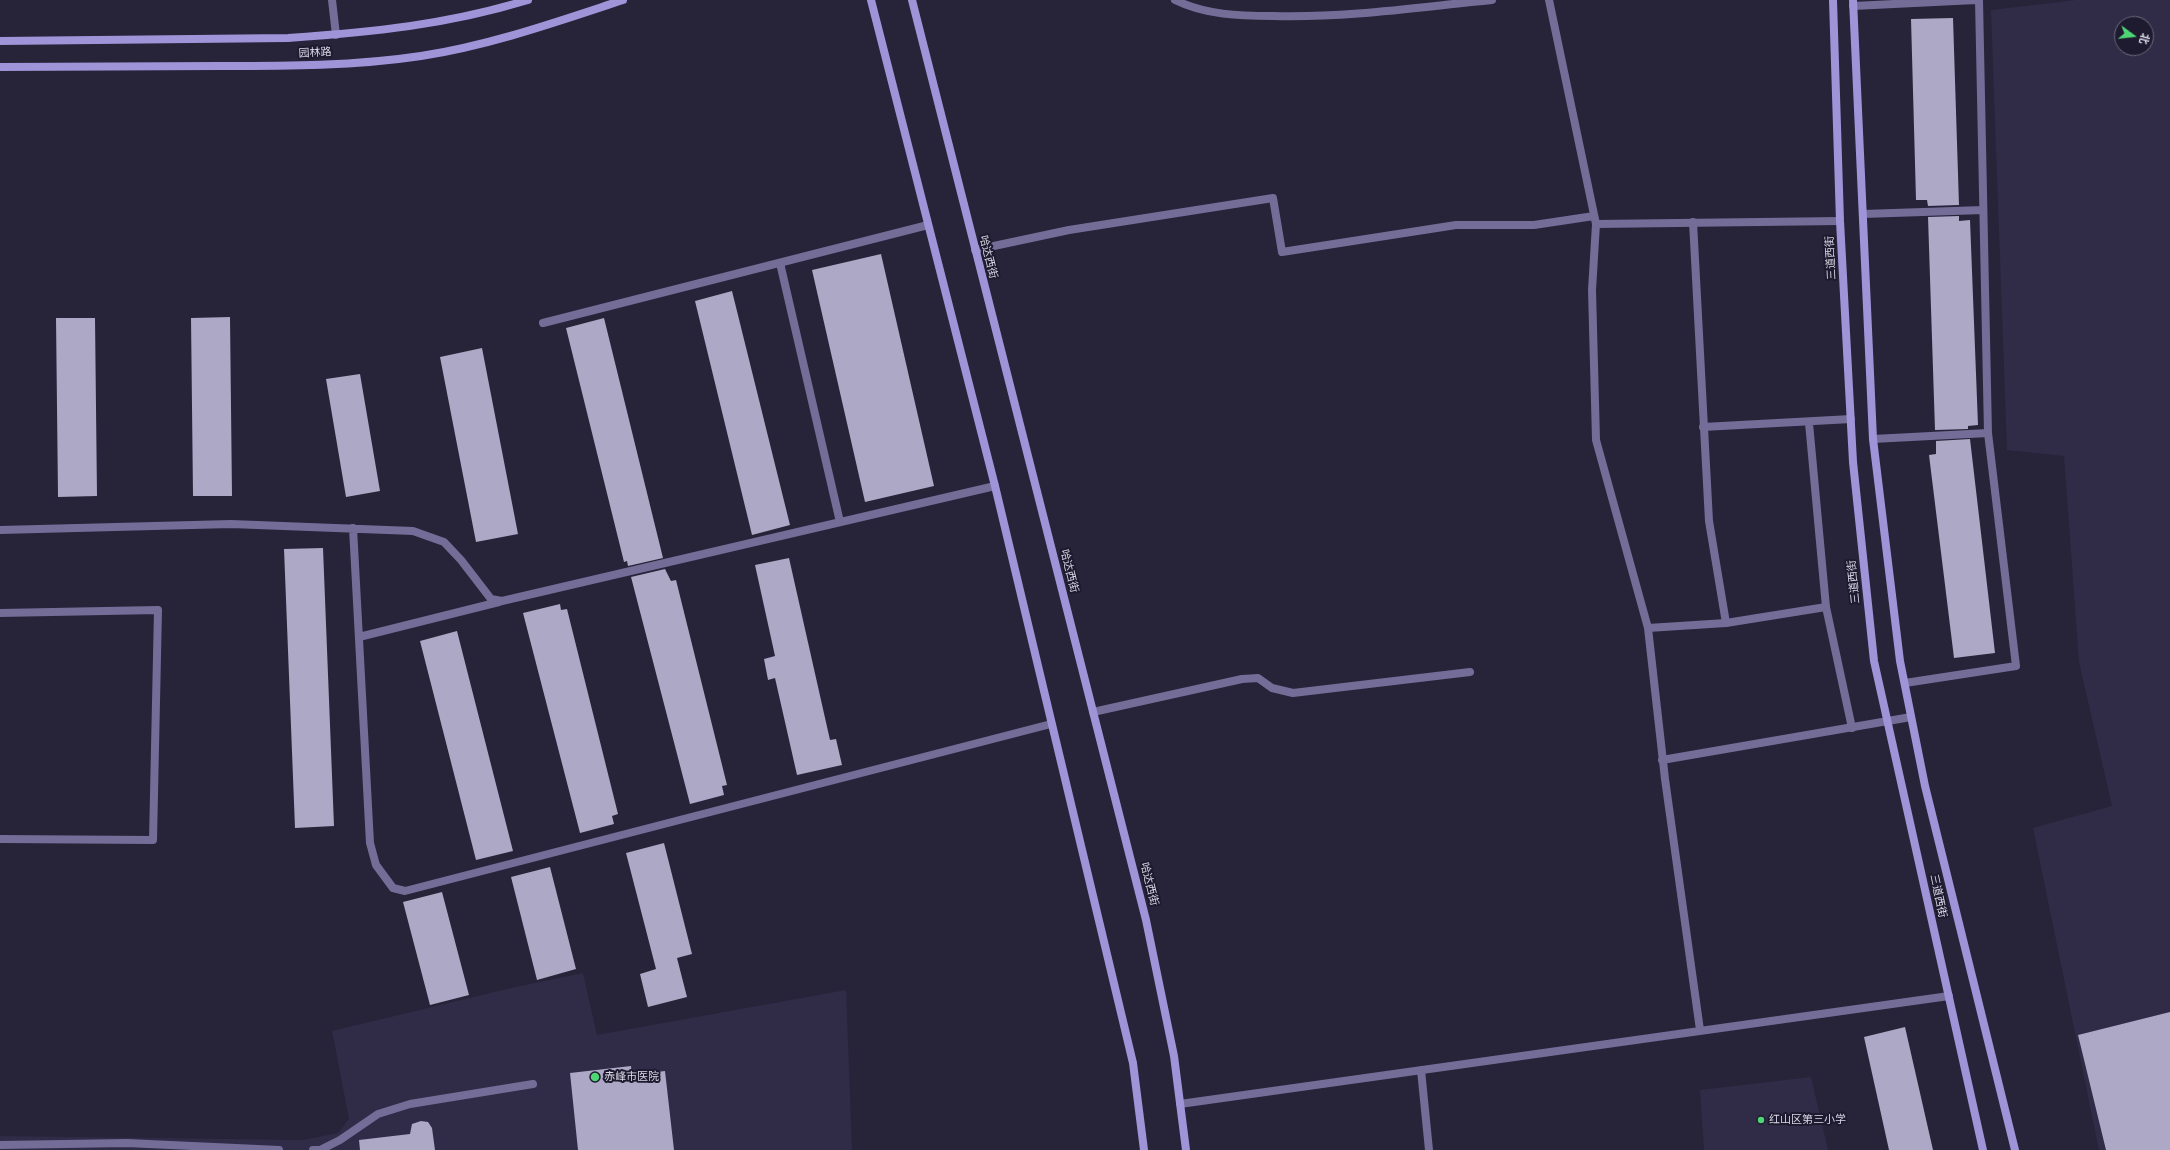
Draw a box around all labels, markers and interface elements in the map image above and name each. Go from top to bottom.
north arrow [2114,16,2154,56]
text: 北 [2136,32,2154,46]
street label: 园林路 [298,46,332,60]
street label: 哈达西街 [976,234,1000,280]
street label: 三道西街 [1823,236,1839,280]
street label: 哈达西街 [1057,548,1081,594]
street label: 三道西街 [1845,559,1863,605]
street label: 哈达西街 [1137,861,1161,907]
street label: 三道西街 [1927,873,1949,919]
place label: 赤峰市医院 [604,1070,659,1084]
marker: 赤峰市医院 [589,1071,601,1083]
place label: 红山区第三小学 [1769,1113,1846,1127]
marker: 红山区第三小学 [1756,1115,1766,1125]

